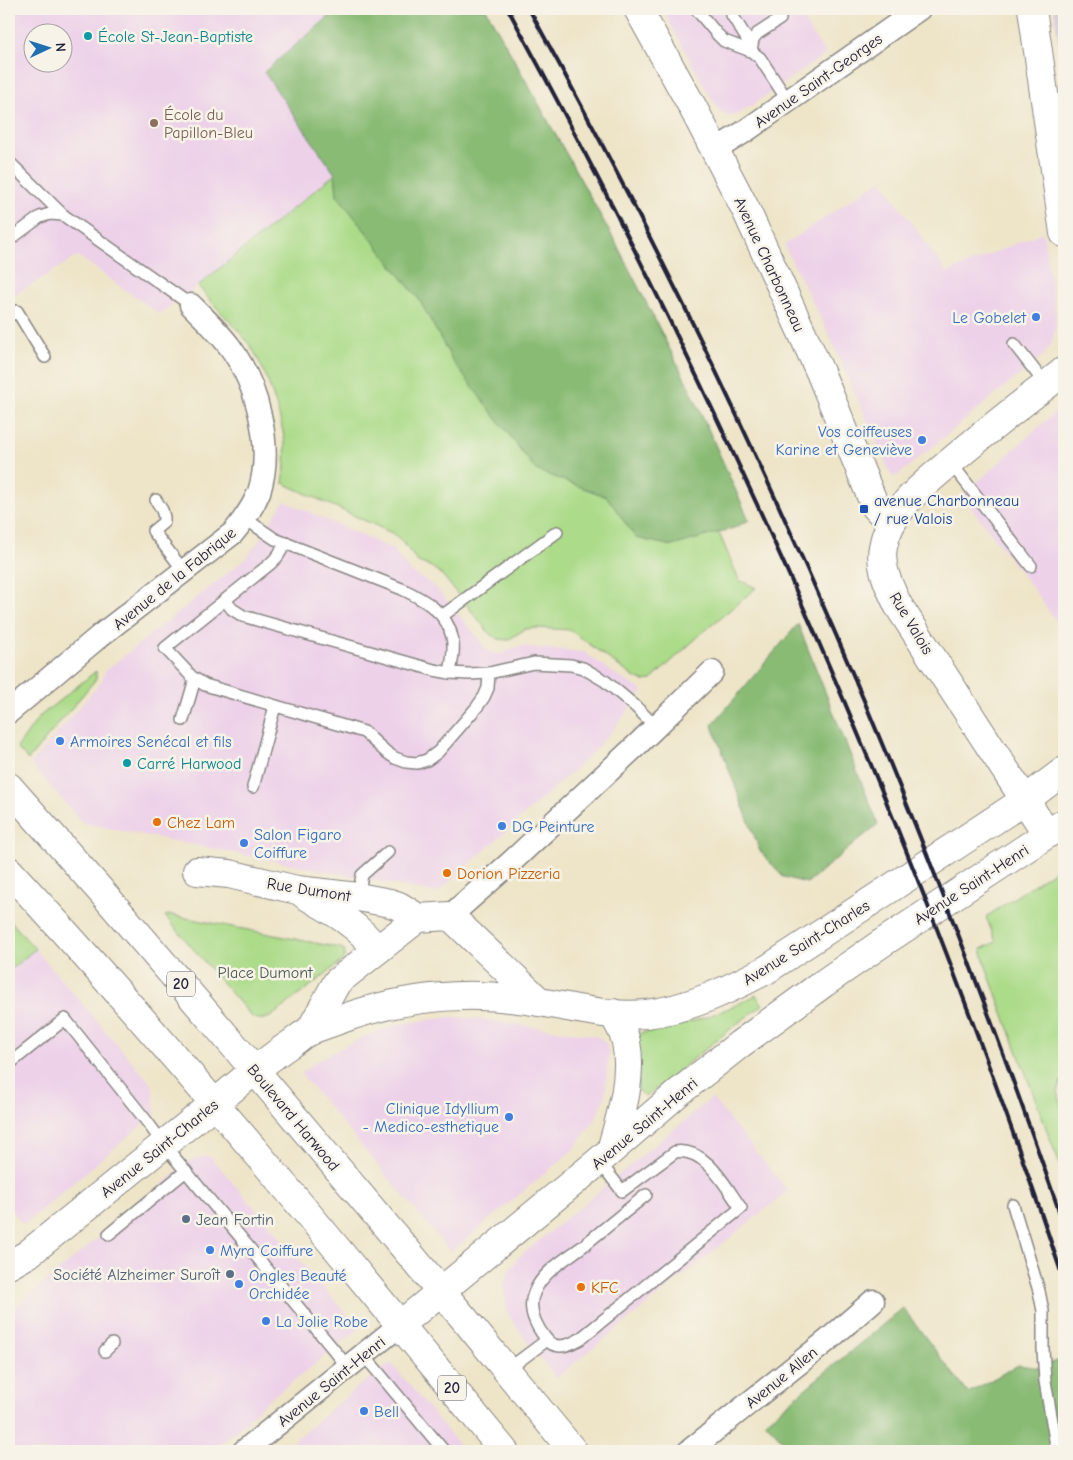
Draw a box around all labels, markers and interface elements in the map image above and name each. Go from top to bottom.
north arrow [22,22,72,72]
place label: École St-Jean-Baptiste [98,27,253,46]
marker: École St-Jean-Baptiste [82,30,94,42]
street label: Avenue Saint-Georges [751,30,886,132]
text: N [52,42,69,52]
place label: École du Papillon-Bleu [164,105,253,142]
marker: École du Papillon-Bleu [148,117,160,129]
street label: Avenue Charbonneau [730,194,808,334]
place label: Le Gobelet [952,309,1026,327]
marker: Le Gobelet [1030,311,1042,323]
place label: Vos coiffeuses Karine et Geneviève [776,423,912,459]
marker: Vos coiffeuses Karine et Geneviève [916,434,928,446]
place label: avenue Charbonneau / rue Valois [874,492,1019,528]
marker: avenue Charbonneau / rue Valois [858,503,870,515]
street label: Avenue de la Fabrique [110,524,240,634]
street label: Rue Valois [886,589,937,658]
place label: Armoires Senécal et fils [70,733,232,751]
marker: Armoires Senécal et fils [54,735,66,747]
place label: Carré Harwood [137,755,242,773]
marker: Carré Harwood [121,757,133,769]
place label: Chez Lam [167,814,235,832]
marker: Chez Lam [151,816,163,828]
place label: DG Peinture [512,818,594,836]
marker: DG Peinture [496,820,508,832]
place label: Salon Figaro Coiffure [254,826,341,862]
marker: Salon Figaro Coiffure [238,837,250,849]
street label: Avenue Saint-Henri [911,841,1032,929]
place label: Dorion Pizzeria [457,865,561,883]
marker: Dorion Pizzeria [441,867,453,879]
street label: Rue Dumont [266,874,352,906]
street label: Avenue Saint-Charles [740,896,873,989]
park label: Place Dumont [217,964,313,982]
road number: 20 [167,972,195,996]
street label: Boulevard Harwood [244,1061,343,1174]
street label: Avenue Saint-Henri [588,1074,701,1173]
street label: Avenue Saint-Charles [97,1096,222,1202]
place label: Clinique Idyllium - Medico-esthetique [363,1100,499,1136]
marker: Clinique Idyllium - Medico-esthetique [503,1111,515,1123]
place label: Jean Fortin [196,1211,274,1229]
marker: Jean Fortin [180,1213,192,1225]
place label: Myra Coiffure [220,1242,313,1260]
marker: Myra Coiffure [204,1244,216,1256]
place label: Société Alzheimer Suroît [53,1266,220,1284]
place label: Ongles Beauté Orchidée [249,1267,347,1303]
marker: Société Alzheimer Suroît [224,1268,236,1280]
marker: Ongles Beauté Orchidée [233,1278,245,1290]
place label: KFC [591,1279,619,1297]
marker: KFC [575,1281,587,1293]
place label: La Jolie Robe [276,1313,368,1331]
marker: La Jolie Robe [260,1315,272,1327]
street label: Avenue Saint-Henri [274,1333,389,1431]
street label: Avenue Allen [742,1343,821,1412]
road number: 20 [438,1376,466,1400]
place label: Bell [374,1403,399,1421]
marker: Bell [358,1405,370,1417]

